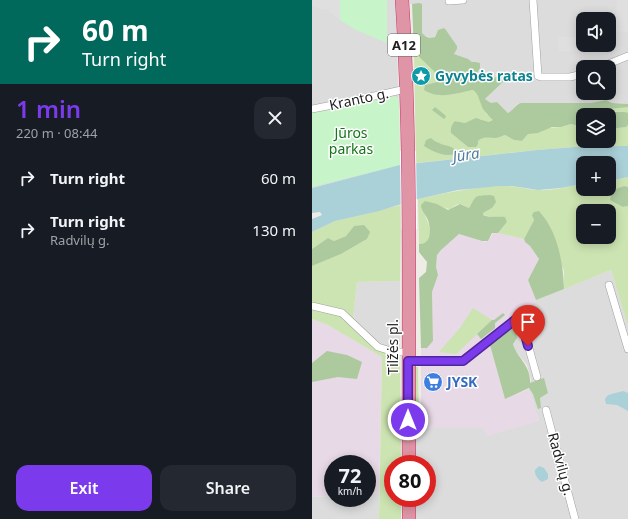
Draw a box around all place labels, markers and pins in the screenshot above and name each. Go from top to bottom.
place icon: Gyvybės ratas [410,65,432,87]
place label: Gyvybės ratas [435,66,533,85]
pin [511,305,545,346]
supermarket icon: JYSK [422,371,444,393]
place label: JYSK [445,372,478,391]

